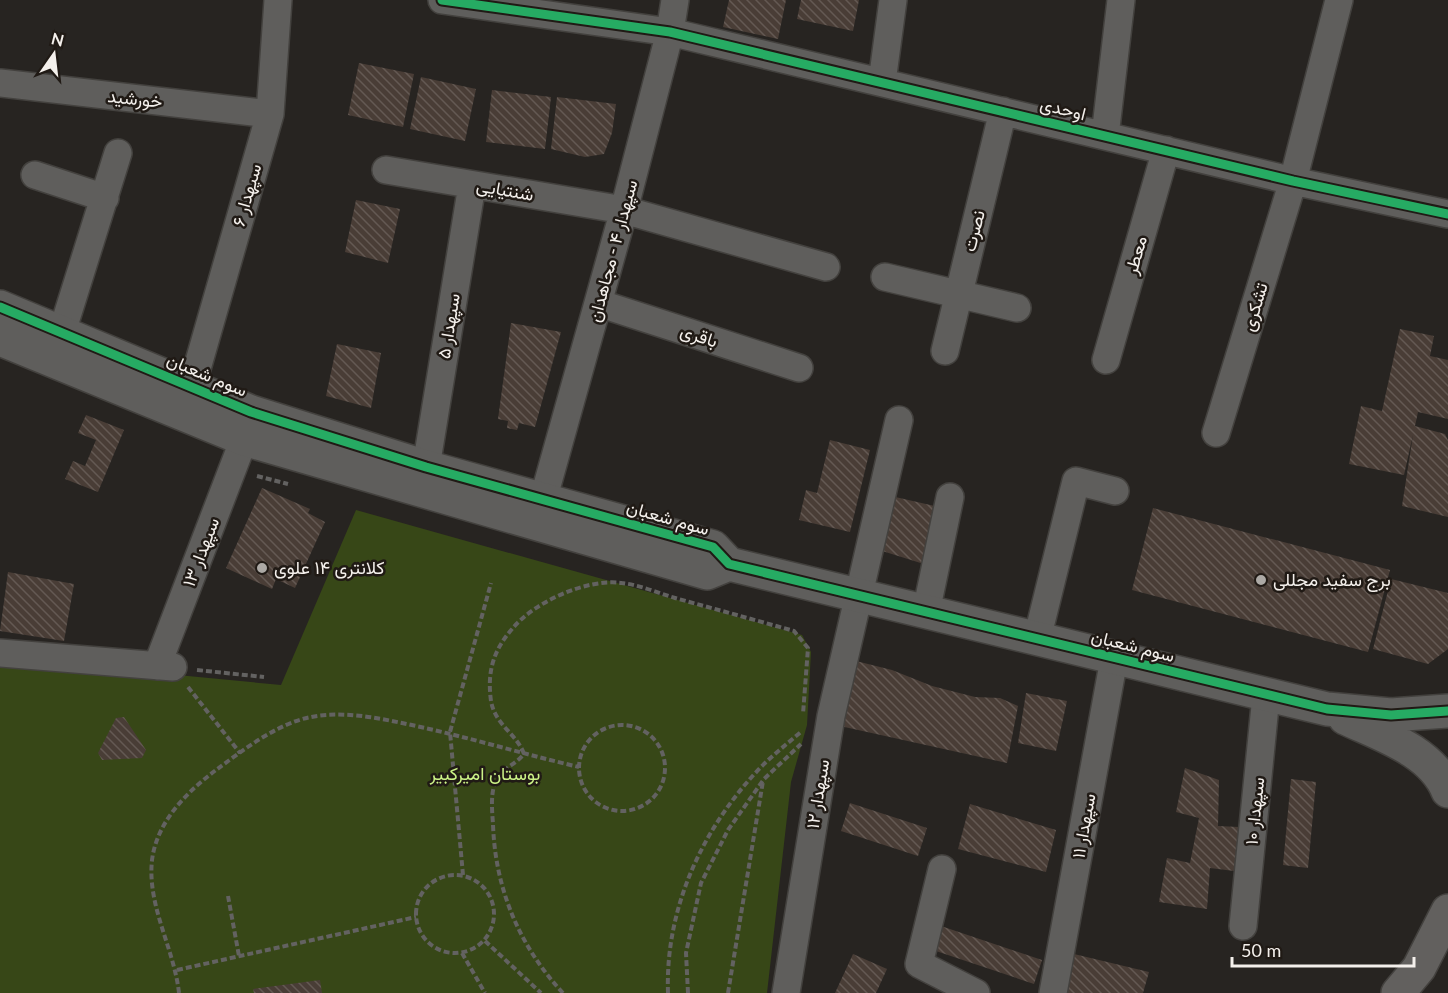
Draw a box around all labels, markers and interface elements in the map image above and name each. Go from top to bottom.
north arrow [24,24,84,84]
text: N [49,28,66,50]
street label: خورشید [106,84,164,113]
street label: اوحدی [1038,92,1088,125]
street label: سپهدار ۶ [227,161,267,229]
street label: شنتیایی [475,173,535,206]
street label: سپهدار ۴ - مجاهدان [582,177,644,325]
street label: نصرت [957,208,990,254]
street label: معطر [1119,233,1152,278]
street label: تشکری [1236,280,1273,334]
street label: سپهدار ۵ [432,292,466,360]
street label: باقری [678,319,721,352]
street label: سوم شعبان [163,347,251,403]
street label: سوم شعبان [624,495,712,541]
street label: سپهدار ۱۳ [177,514,225,590]
place label: کلانتری ۱۴ علوی [274,556,385,579]
marker: کلانتری ۱۴ علوی [255,561,269,575]
place label: برج سفید مجللی [1273,568,1391,592]
marker: برج سفید مجللی [1254,573,1268,587]
street label: سوم شعبان [1089,624,1177,668]
street label: سپهدار ۱۲ [801,758,835,830]
park label: بوستان امیرکبیر [429,762,540,785]
street label: سپهدار ۱۰ [1240,776,1270,846]
street label: سپهدار ۱۱ [1066,792,1102,860]
scale bar [1232,930,1414,968]
text: 50 m [1241,939,1281,961]

